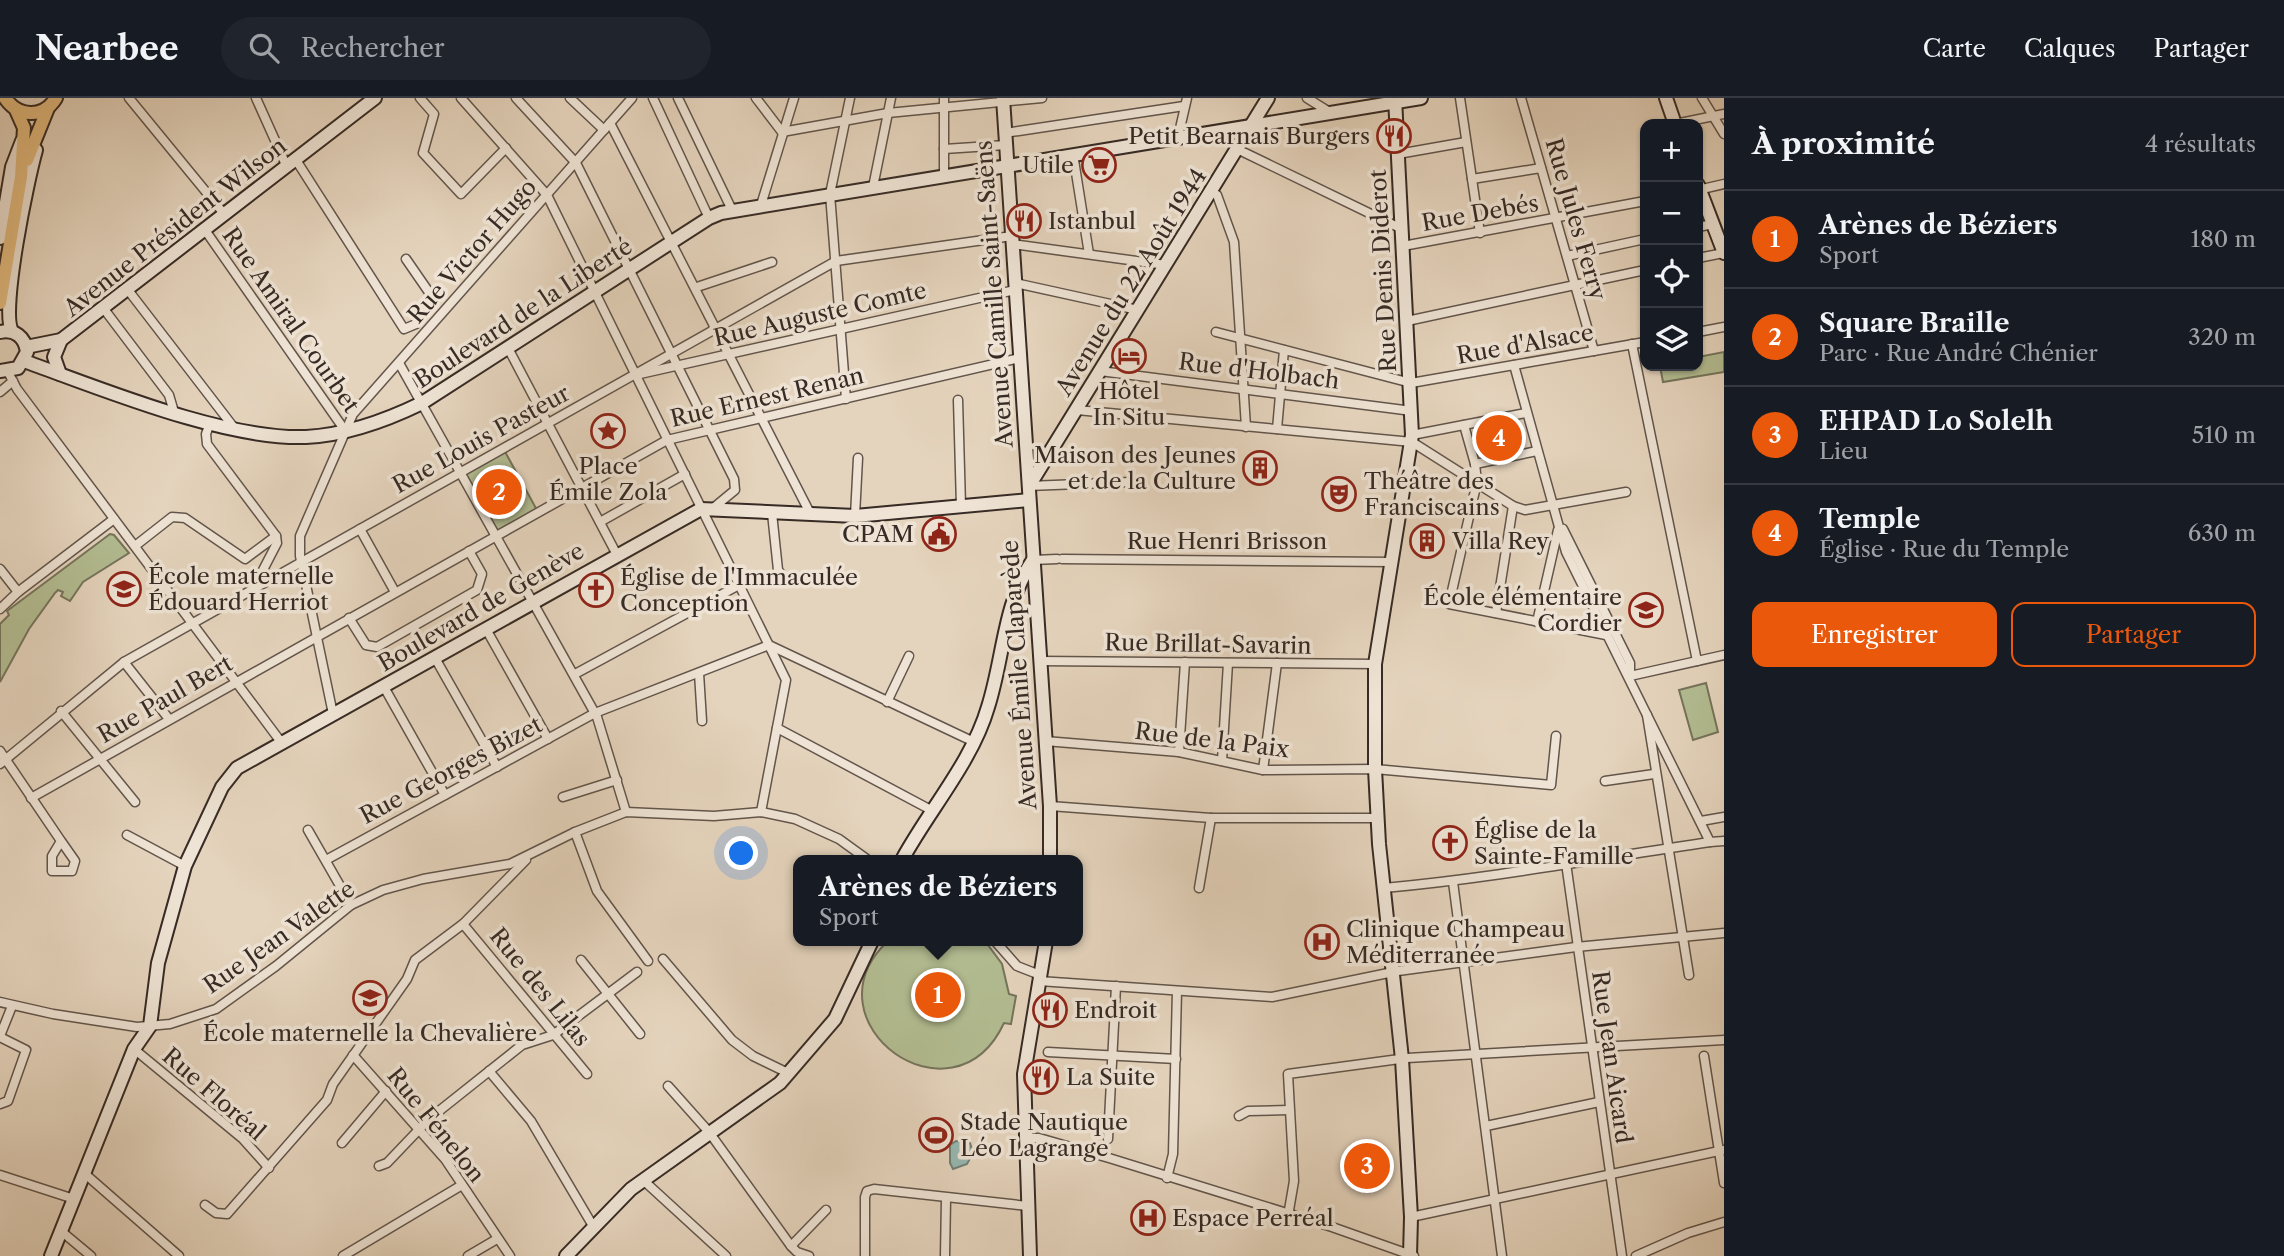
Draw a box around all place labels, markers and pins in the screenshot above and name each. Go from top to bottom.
restaurant icon: Petit Bearnais Burgers [1375,117,1413,155]
place label: Petit Bearnais Burgers [1128,122,1370,150]
supermarket icon: Utile [1080,146,1118,184]
place label: Utile [1022,151,1074,179]
restaurant icon: Istanbul [1005,202,1043,240]
place label: Istanbul [1048,207,1136,235]
hotel icon: Hôtel In Situ [1110,337,1148,375]
place label: Hôtel In Situ [1093,377,1165,431]
place icon: Place Émile Zola [589,412,627,450]
pin: 4 [1476,412,1522,464]
place label: Maison des Jeunes et de la Culture [1034,441,1236,495]
building icon: Maison des Jeunes et de la Culture [1241,449,1279,487]
place label: Place Émile Zola [549,452,668,506]
pin: 2 [476,466,522,518]
place label: Théâtre des Franciscains [1364,467,1500,521]
theatre icon: Théâtre des Franciscains [1320,475,1358,513]
public building icon: CPAM [920,515,958,553]
place label: CPAM [842,520,914,548]
building icon: Villa Rey [1408,522,1446,560]
place label: Villa Rey [1451,527,1549,555]
place label: École maternelle Édouard Herriot [148,562,334,616]
place label: Église de l'Immaculée Conception [620,563,858,617]
school or university icon: École maternelle Édouard Herriot [105,570,143,608]
church icon: Église de l'Immaculée Conception [577,571,615,609]
place label: École élémentaire Cordier [1423,583,1622,637]
school or university icon: École élémentaire Cordier [1627,591,1665,629]
place label: Église de la Sainte-Famille [1474,816,1634,870]
church icon: Église de la Sainte-Famille [1431,824,1469,862]
place label: Clinique Champeau Méditerranée [1346,915,1565,969]
hospital icon: Clinique Champeau Méditerranée [1303,923,1341,961]
pin: 1 [915,969,961,1021]
school or university icon: École maternelle la Chevalière [351,979,389,1017]
restaurant icon: Endroit [1031,991,1069,1029]
place label: Endroit [1074,996,1157,1024]
place label: École maternelle la Chevalière [203,1019,537,1047]
restaurant icon: La Suite [1022,1058,1060,1096]
place label: La Suite [1066,1063,1155,1091]
place label: Stade Nautique Léo Lagrange [960,1108,1128,1162]
sports icon: Stade Nautique Léo Lagrange [917,1116,955,1154]
pin: 3 [1344,1140,1390,1192]
hospital icon: Espace Perréal [1129,1199,1167,1237]
place label: Espace Perréal [1172,1204,1334,1232]

